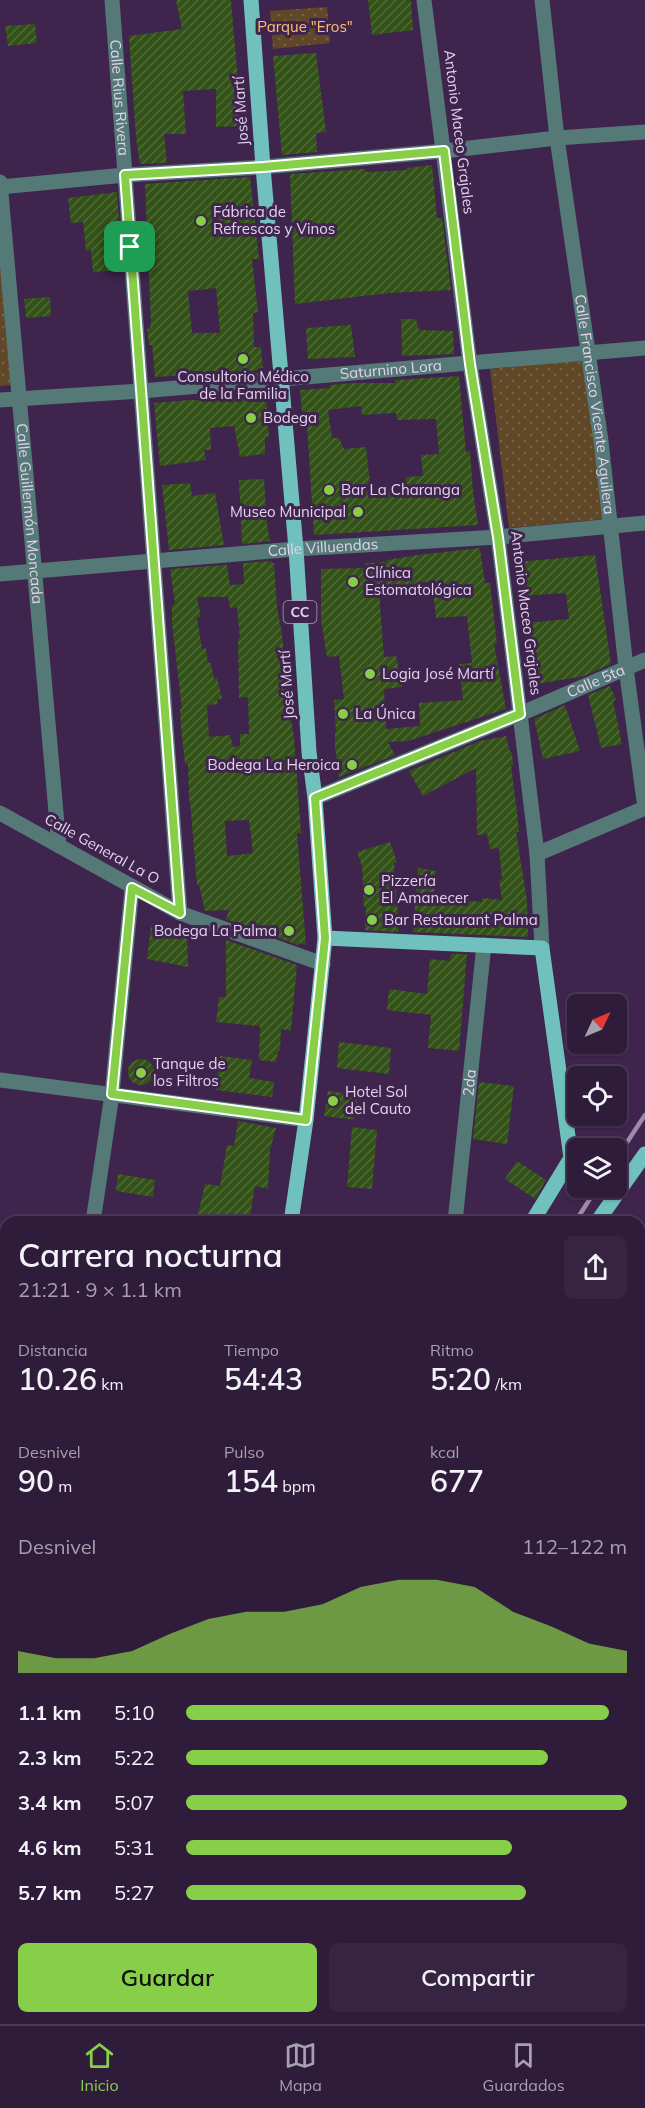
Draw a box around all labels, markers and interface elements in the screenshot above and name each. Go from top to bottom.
park label: Parque "Eros" [257,17,353,36]
street label: Calle Rius Rivera [106,39,134,157]
street label: Antonio Maceo Grajales [440,49,479,215]
street label: José Martí [228,74,252,146]
place label: Fábrica de Refrescos y Vinos [213,202,335,238]
marker: Fábrica de Refrescos y Vinos [194,214,208,228]
pin [104,221,155,272]
icon: arrive [113,230,146,263]
street label: Calle Francisco Vicente Aguilera [571,293,619,516]
marker: Consultorio Médico de la Familia [236,352,250,366]
street label: Saturnino Lora [339,355,443,383]
place label: Consultorio Médico de la Familia [177,367,309,403]
place label: Bodega [263,408,317,427]
marker: Bodega [244,411,258,425]
street label: Calle Guillermón Moncada [12,422,47,605]
place label: Bar La Charanga [341,480,460,499]
marker: Bar La Charanga [322,483,336,497]
place label: Museo Municipal [230,502,346,521]
marker: Museo Municipal [351,505,365,519]
street label: Antonio Maceo Grajales [507,530,546,696]
street label: Calle Villuendas [267,534,379,560]
place label: Clínica Estomatológica [365,563,472,599]
marker: Clínica Estomatológica [346,575,360,589]
road number: CC [284,601,316,623]
street label: José Martí [274,648,298,720]
street label: Calle 5ta [563,660,628,702]
place label: Logia José Martí [382,664,495,683]
marker: Logia José Martí [363,667,377,681]
place label: La Única [355,704,416,723]
marker: La Única [336,707,350,721]
place label: Bodega La Heroica [208,755,340,774]
marker: Bodega La Heroica [345,758,359,772]
street label: Calle General La O [41,809,163,888]
place label: Pizzería El Amanecer [381,871,469,907]
marker: Pizzería El Amanecer [362,883,376,897]
place label: Bar Restaurant Palma [384,910,538,929]
marker: Bar Restaurant Palma [365,913,379,927]
place label: Bodega La Palma [154,921,277,940]
marker: Bodega La Palma [282,924,296,938]
north arrow [567,994,627,1054]
map controls [567,994,627,1198]
place label: Tanque de los Filtros [153,1054,226,1090]
marker: Tanque de los Filtros [134,1066,148,1080]
button: locate [567,1066,627,1126]
street label: 2da [458,1068,480,1097]
place label: Hotel Sol del Cauto [345,1082,411,1118]
marker: Hotel Sol del Cauto [326,1094,340,1108]
button: layers [567,1138,627,1198]
text: Carrera nocturna [18,1234,283,1275]
button: share [564,1236,627,1299]
text: 21:21 · 9 × 1.1 km [18,1277,182,1302]
text: Distancia [18,1340,88,1360]
text: Tiempo [224,1340,279,1360]
text: Ritmo [430,1340,474,1360]
text: 10.26 [18,1360,97,1398]
text: 54:43 [224,1360,303,1398]
text: 5:20 [430,1360,491,1398]
text: km [97,1374,124,1394]
text: /km [491,1374,522,1394]
text: Desnivel [18,1442,81,1462]
text: Pulso [224,1442,264,1462]
text: kcal [430,1442,459,1462]
text: 90 [18,1462,54,1500]
text: 154 [224,1462,278,1500]
text: 677 [430,1462,484,1500]
text: m [54,1476,72,1496]
text: bpm [278,1476,315,1496]
text: Desnivel [18,1534,96,1559]
text: 112–122 m [522,1534,627,1559]
text: 1.1 km [18,1700,81,1725]
text: 5:10 [114,1700,155,1725]
text: 2.3 km [18,1745,81,1770]
text: 5:22 [114,1745,155,1770]
text: 3.4 km [18,1790,81,1815]
text: 5:07 [114,1790,155,1815]
text: 4.6 km [18,1835,81,1860]
text: 5:31 [114,1835,155,1860]
text: 5.7 km [18,1880,81,1905]
text: 5:27 [114,1880,155,1905]
button: Guardar [18,1943,317,2012]
button: Compartir [329,1943,627,2012]
tab: Inicio [80,2039,119,2095]
tab: Mapa [279,2039,322,2095]
tab: Guardados [483,2039,565,2095]

